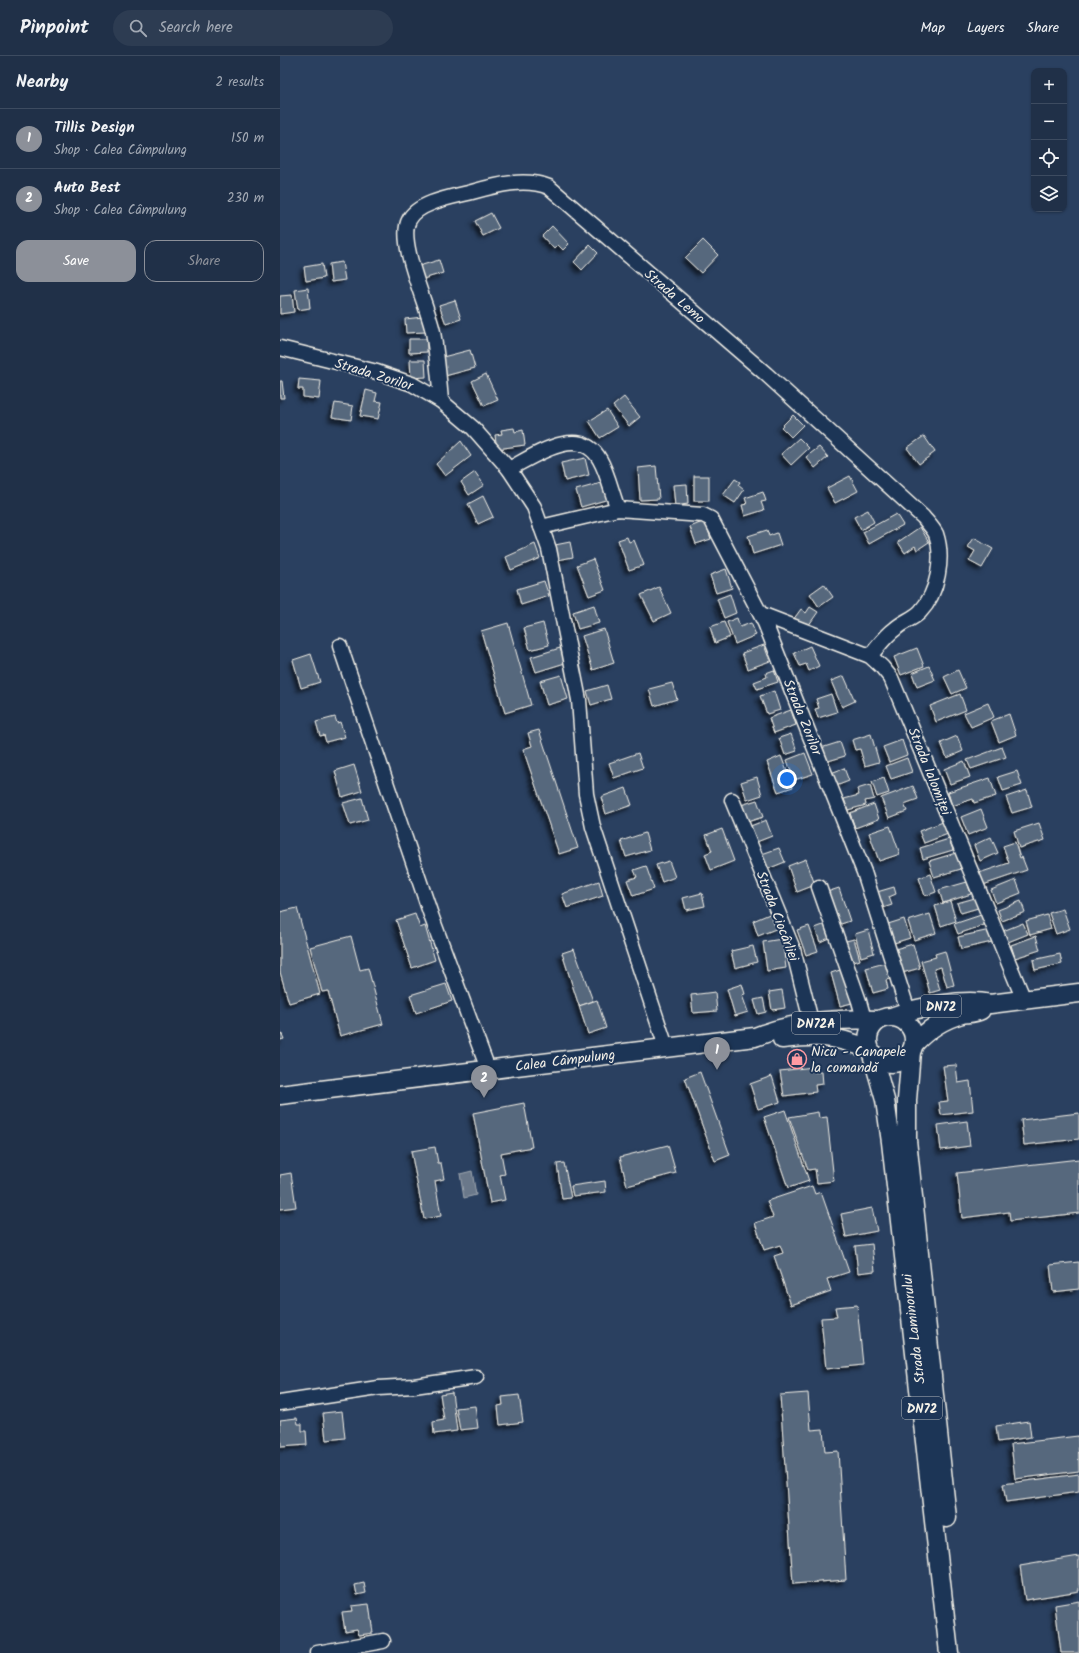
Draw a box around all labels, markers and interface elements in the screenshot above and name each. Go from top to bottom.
search box [113,10,393,46]
text: Pinpoint [20,13,89,43]
text: Search here [159,16,233,40]
icon: search [127,17,149,39]
text: Map [921,17,945,39]
text: Layers [967,17,1005,39]
text: Share [1027,17,1059,39]
map controls [1031,68,1067,212]
button: + [1031,68,1067,104]
text: Nearby [16,69,68,96]
text: 2 results [216,72,264,93]
button: − [1031,104,1067,140]
text: Tillis Design [54,116,134,140]
text: 1 [27,128,31,149]
text: 150 m [231,128,264,149]
text: Shop · Calea Câmpulung [54,140,187,161]
button: locate [1031,140,1067,176]
text: Auto Best [54,176,121,200]
button: layers [1031,176,1067,212]
text: 2 [25,188,33,209]
text: 230 m [227,188,264,209]
text: Shop · Calea Câmpulung [54,200,187,221]
button: Save [16,240,136,282]
button: Share [144,240,264,282]
street label: Strada Lemo [639,264,710,330]
street label: Strada Zorilor [332,353,417,398]
street label: Strada Zorilor [777,676,828,760]
street label: Strada Ialomiței [901,724,957,819]
your location [777,769,797,789]
street label: Strada Ciocârliei [750,868,805,965]
road number: DN72 [921,995,961,1017]
road number: DN72A [792,1012,840,1034]
pin: 1 [704,1037,730,1070]
place label: Nicu - Canapele la comandă [811,1041,907,1079]
street label: Calea Câmpulung [514,1044,616,1078]
shop icon: Nicu - Canapele la comandă [786,1048,808,1070]
pin: 2 [471,1065,497,1098]
street label: Strada Laminorului [896,1272,932,1385]
road number: DN72 [902,1397,942,1419]

